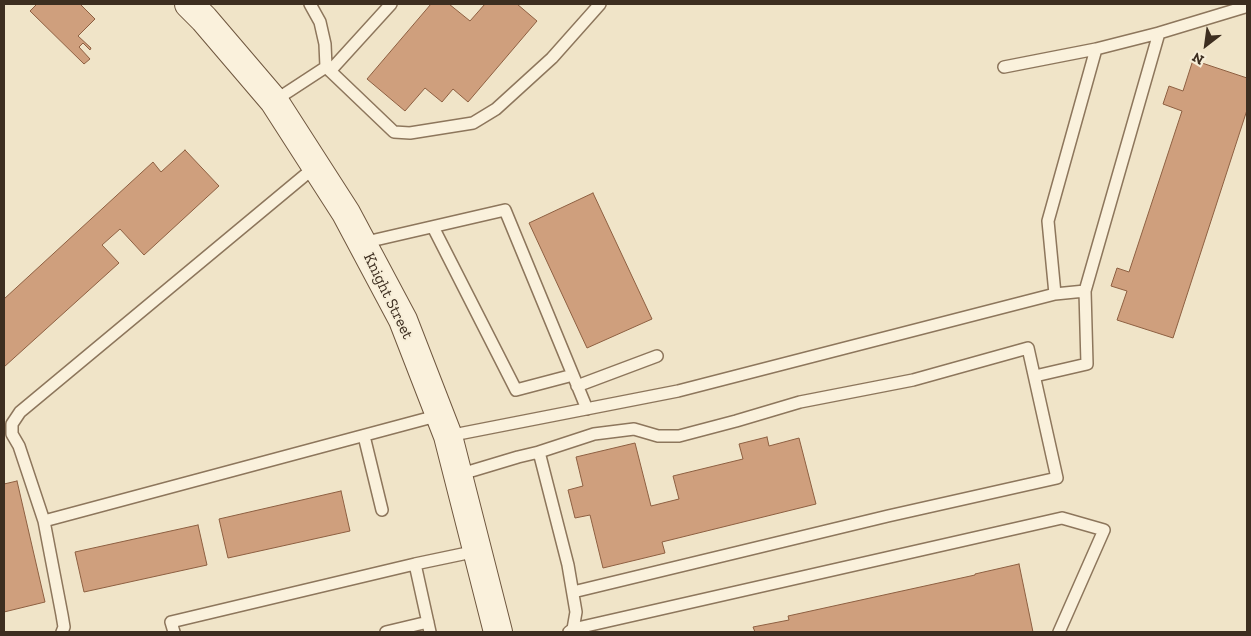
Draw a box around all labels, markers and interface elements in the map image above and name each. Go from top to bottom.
north arrow [1181,20,1231,70]
text: N [1189,48,1207,68]
street label: Knight Street [359,250,417,342]

